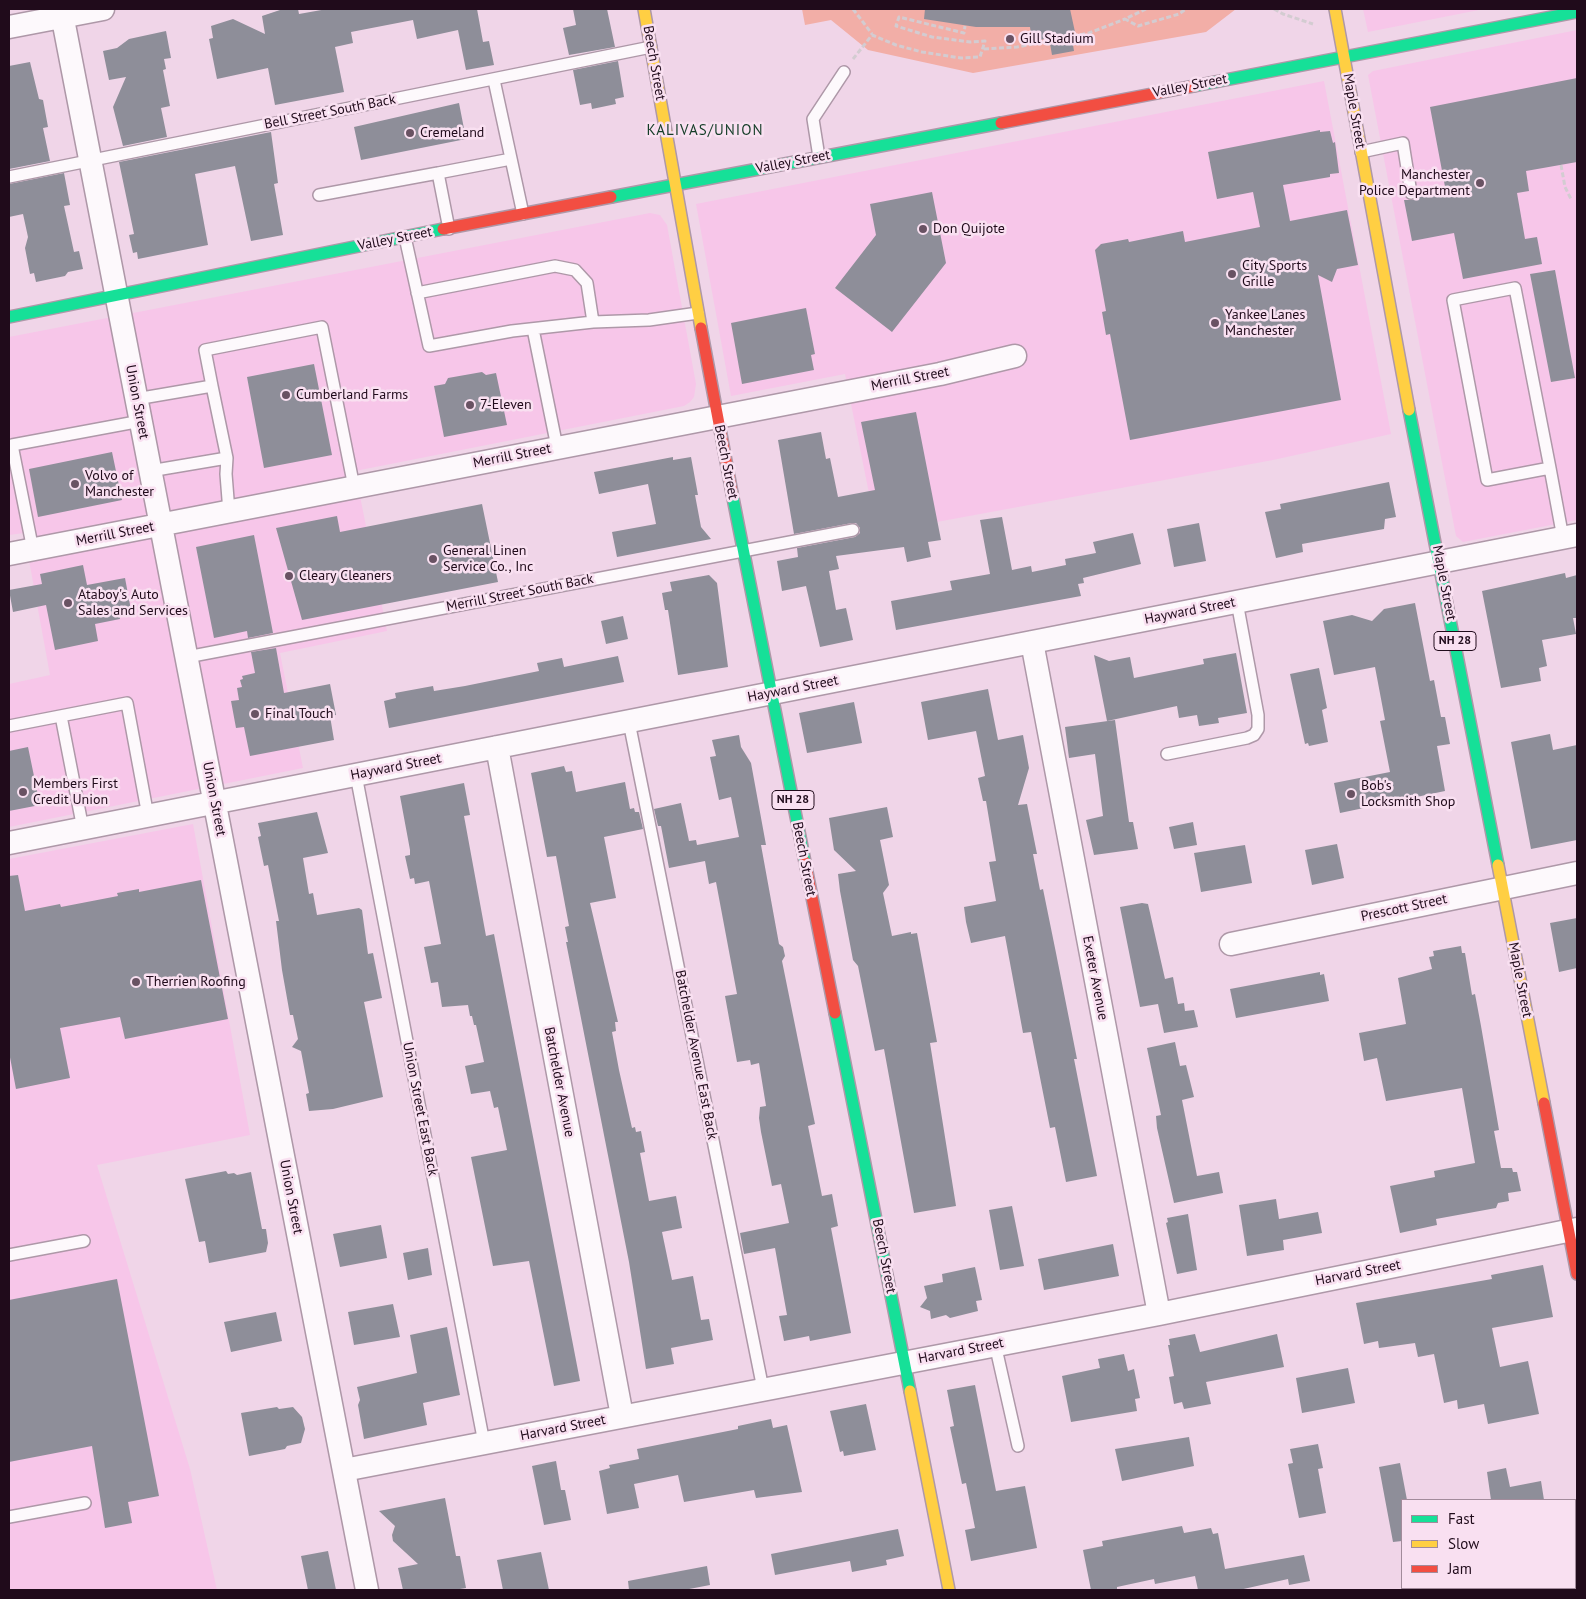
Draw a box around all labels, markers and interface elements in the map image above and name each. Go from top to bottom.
street label: Beech Street [639,24,669,102]
place label: Gill Stadium [1020,31,1094,47]
marker: Gill Stadium [1004,33,1016,45]
street label: Valley Street [1151,71,1229,101]
street label: Maple Street [1339,72,1369,150]
street label: Bell Street South Back [263,91,397,133]
district label: KALIVAS/UNION [645,122,765,140]
place label: Cremeland [420,125,484,141]
marker: Cremeland [404,127,416,139]
street label: Valley Street [754,147,832,177]
place label: Manchester Police Department [1359,167,1470,200]
marker: Manchester Police Department [1474,177,1486,189]
place label: Don Quijote [933,221,1005,237]
marker: Don Quijote [917,223,929,235]
street label: Valley Street [356,224,434,254]
place label: City Sports Grille [1242,258,1307,290]
marker: City Sports Grille [1226,268,1238,280]
place label: Yankee Lanes Manchester [1225,307,1305,340]
marker: Yankee Lanes Manchester [1209,317,1221,329]
street label: Union Street [122,363,152,441]
street label: Merrill Street [870,363,950,395]
place label: Cumberland Farms [296,387,408,403]
marker: Cumberland Farms [280,389,292,401]
place label: 7-Eleven [480,397,532,413]
marker: 7-Eleven [464,399,476,411]
street label: Beech Street [711,423,741,501]
street label: Merrill Street [472,440,552,472]
place label: Volvo of Manchester [85,468,154,501]
marker: Volvo of Manchester [69,478,81,490]
street label: Merrill Street [75,518,155,550]
place label: General Linen Service Co., Inc [443,543,533,576]
street label: Maple Street [1428,544,1460,622]
marker: General Linen Service Co., Inc [427,553,439,565]
place label: Cleary Cleaners [299,568,392,584]
marker: Cleary Cleaners [283,570,295,582]
street label: Merrill Street South Back [445,570,595,616]
place label: Ataboy's Auto Sales and Services [78,587,188,620]
street label: Hayward Street [1143,594,1237,628]
marker: Ataboy's Auto Sales and Services [62,597,74,609]
road number: NH 28 [1434,631,1476,650]
street label: Hayward Street [746,672,840,706]
place label: Final Touch [265,706,333,722]
marker: Final Touch [249,708,261,720]
street label: Hayward Street [349,750,443,784]
street label: Union Street [199,760,229,838]
place label: Members First Credit Union [33,776,118,809]
place label: Bob's Locksmith Shop [1361,778,1455,810]
marker: Members First Credit Union [17,786,29,798]
marker: Bob's Locksmith Shop [1345,788,1357,800]
road number: NH 28 [772,790,814,810]
street label: Beech Street [789,820,819,898]
street label: Prescott Street [1359,891,1449,925]
street label: Exeter Avenue [1079,934,1111,1022]
street label: Maple Street [1504,941,1536,1019]
street label: Batchelder Avenue East Back [671,969,721,1141]
place label: Therrien Roofing [146,974,246,990]
marker: Therrien Roofing [130,976,142,988]
street label: Batchelder Avenue [540,1026,578,1138]
street label: Union Street East Back [399,1041,441,1177]
street label: Union Street [276,1158,306,1236]
street label: Beech Street [869,1217,899,1295]
street label: Harvard Street [1314,1256,1402,1290]
street label: Harvard Street [917,1334,1005,1368]
street label: Harvard Street [519,1411,607,1445]
legend [1401,1499,1576,1589]
text: Fast [1448,1509,1475,1528]
text: Slow [1448,1534,1479,1553]
text: Jam [1448,1559,1472,1578]

